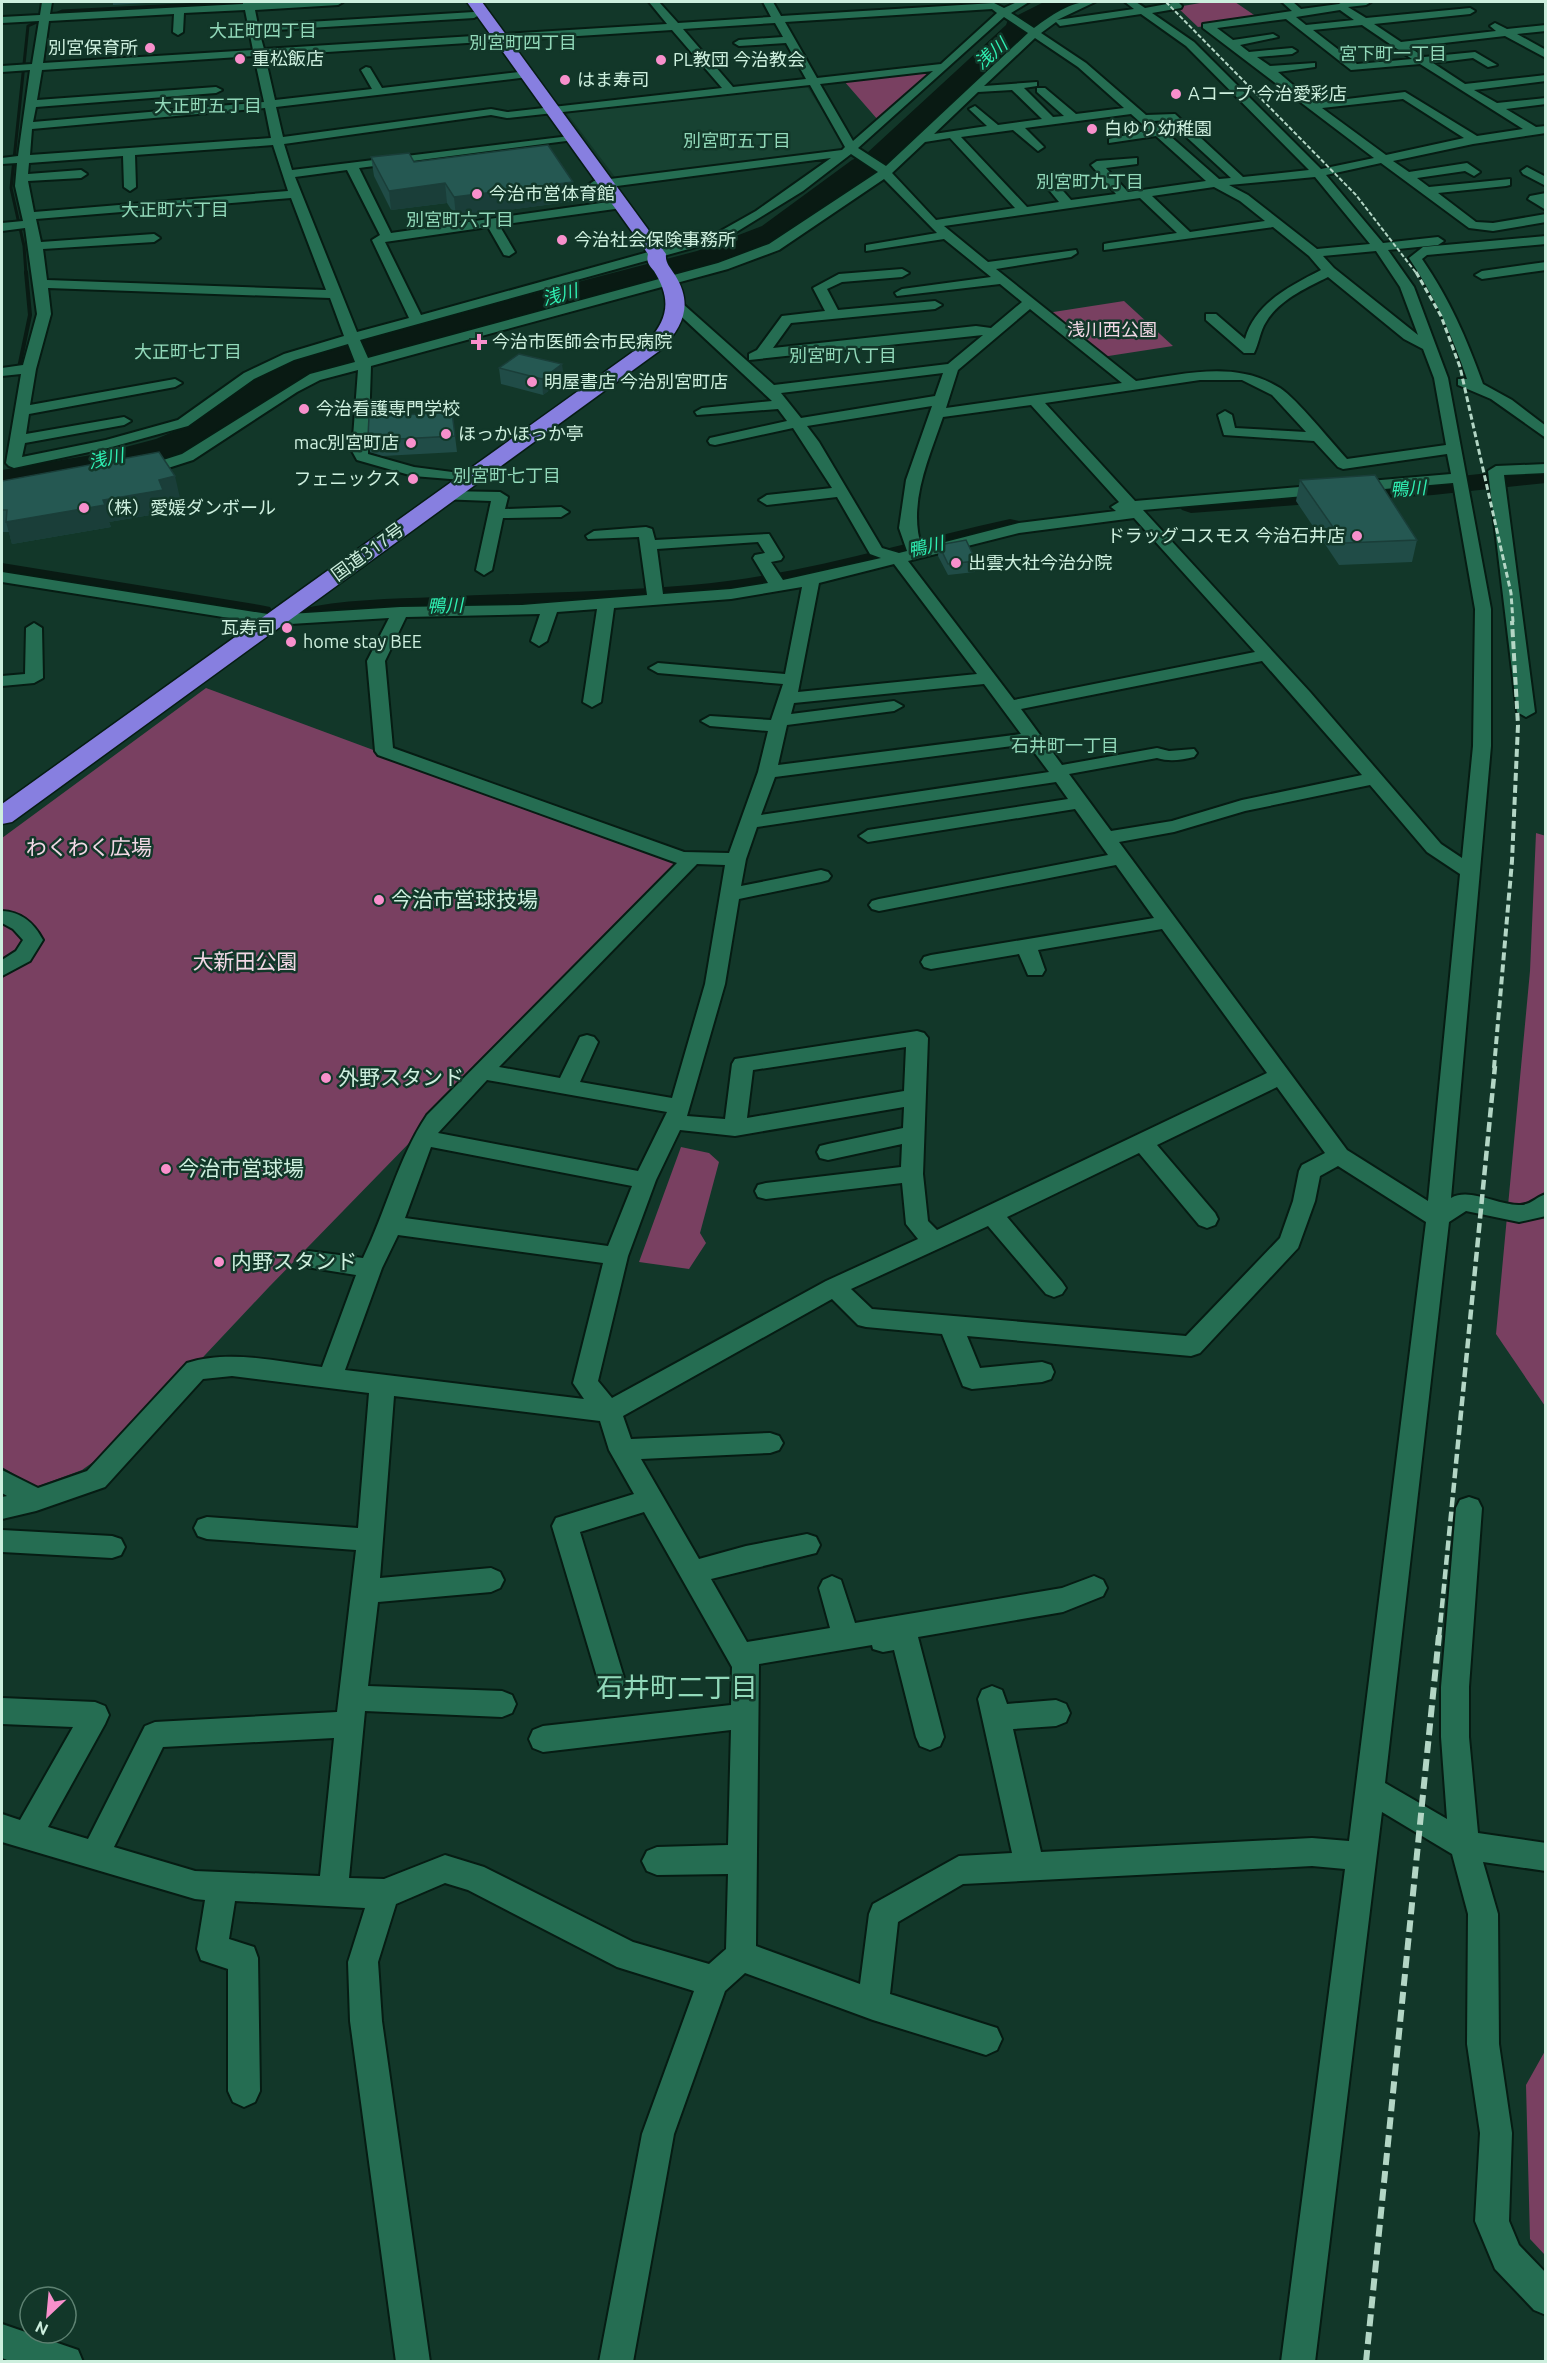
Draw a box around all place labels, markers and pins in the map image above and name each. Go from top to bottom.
place label: 別宮保育所 [48,37,138,57]
marker: 別宮保育所 [143,41,157,55]
place label: 重松飯店 [252,48,324,68]
place label: PL教団 今治教会 [673,49,805,69]
marker: 重松飯店 [233,52,247,66]
marker: PL教団 今治教会 [654,53,668,67]
place label: はま寿司 [577,69,649,89]
marker: はま寿司 [558,73,572,87]
place label: Aコープ 今治愛彩店 [1188,83,1347,103]
marker: Aコープ 今治愛彩店 [1169,87,1183,101]
place label: 白ゆり幼稚園 [1104,118,1212,138]
marker: 白ゆり幼稚園 [1085,122,1099,136]
place label: 今治市営体育館 [489,183,615,203]
marker: 今治市営体育館 [470,187,484,201]
place label: 今治社会保険事務所 [574,229,736,249]
marker: 今治社会保険事務所 [555,233,569,247]
place label: 今治市医師会市民病院 [492,331,672,351]
marker: 今治市医師会市民病院 [470,333,488,351]
place label: 明屋書店 今治別宮町店 [544,371,728,391]
marker: 明屋書店 今治別宮町店 [525,375,539,389]
place label: 今治看護専門学校 [316,398,460,418]
marker: 今治看護専門学校 [297,402,311,416]
place label: ほっかほっか亭 [458,423,584,443]
marker: ほっかほっか亭 [439,427,453,441]
place label: mac別宮町店 [294,432,399,452]
marker: mac別宮町店 [404,436,418,450]
place label: フェニックス [294,468,401,488]
marker: フェニックス [406,472,420,486]
place label: （株）愛媛ダンボール [96,497,276,517]
marker: （株）愛媛ダンボール [77,501,91,515]
place label: ドラッグコスモス 今治石井店 [1107,525,1345,545]
marker: ドラッグコスモス 今治石井店 [1350,529,1364,543]
place label: 出雲大社今治分院 [968,552,1112,572]
marker: 出雲大社今治分院 [949,556,963,570]
place label: 瓦寿司 [221,617,275,637]
marker: 瓦寿司 [280,621,294,635]
place label: home stay BEE [303,631,422,651]
marker: home stay BEE [284,635,298,649]
place label: 今治市営球技場 [391,887,538,911]
marker: 今治市営球技場 [372,893,386,907]
place label: 外野スタンド [338,1065,464,1089]
marker: 外野スタンド [319,1071,333,1085]
place label: 今治市営球場 [178,1156,304,1180]
marker: 今治市営球場 [159,1162,173,1176]
place label: 内野スタンド [231,1249,357,1273]
marker: 内野スタンド [212,1255,226,1269]

